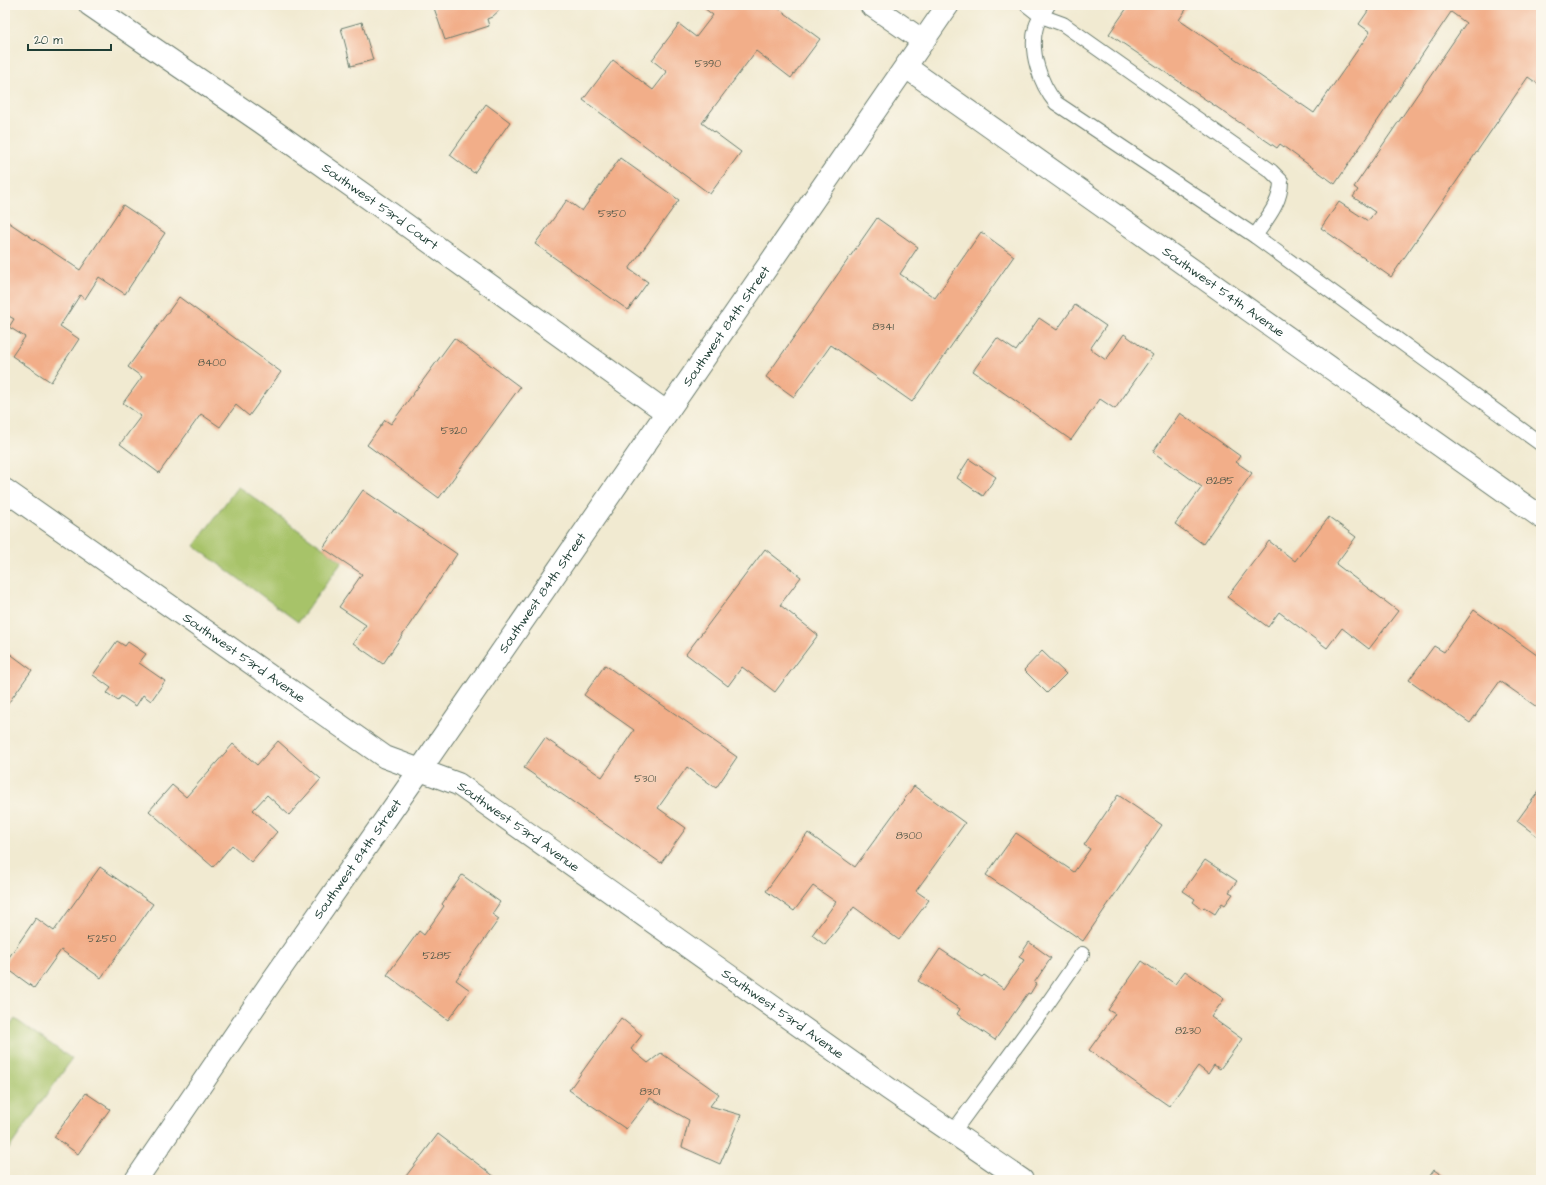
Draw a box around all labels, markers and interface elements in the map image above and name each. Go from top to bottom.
scale bar [28,26,111,52]
text: 20 m [34,32,63,49]
house number: 5390 [695,56,721,71]
street label: Southwest 53rd Court [318,159,442,255]
house number: 5350 [598,206,626,221]
street label: Southwest 54th Avenue [1159,242,1288,341]
street label: Southwest 84th Street [678,262,775,390]
house number: 8341 [872,319,894,334]
house number: 8400 [198,355,226,370]
house number: 5320 [441,423,467,438]
house number: 8285 [1206,473,1234,488]
street label: Southwest 84th Street [494,528,591,657]
street label: Southwest 53rd Avenue [179,609,309,707]
house number: 5301 [634,771,656,786]
street label: Southwest 53rd Avenue [454,777,583,876]
street label: Southwest 84th Street [309,795,406,923]
house number: 8300 [896,828,922,843]
house number: 5250 [88,931,116,946]
house number: 5285 [422,948,452,963]
street label: Southwest 53rd Avenue [718,964,847,1063]
house number: 8230 [1175,1023,1201,1038]
house number: 8301 [639,1084,661,1099]

